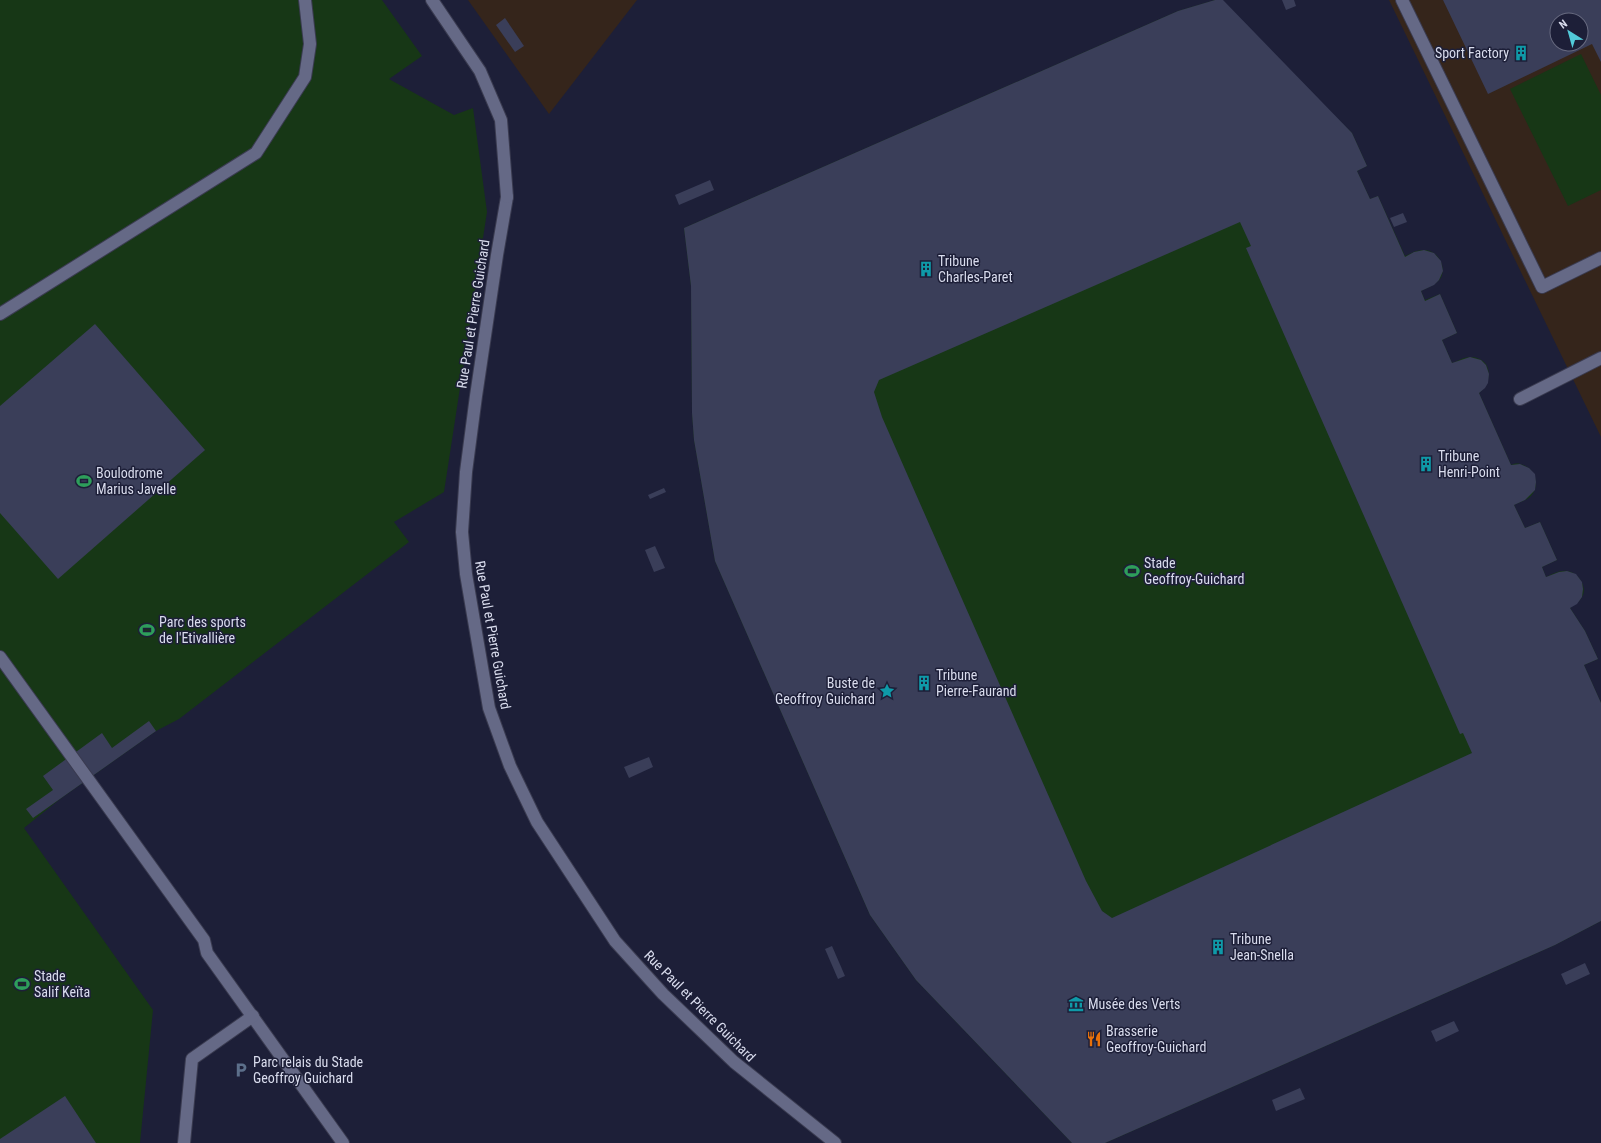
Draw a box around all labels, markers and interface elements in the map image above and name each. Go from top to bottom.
north arrow [1549,12,1589,52]
text: N [1557,17,1570,32]
building icon: Sport Factory [1512,44,1530,62]
place label: Sport Factory [1435,45,1509,61]
street label: Rue Paul et Pierre Guichard [453,238,493,390]
place label: Tribune Charles-Paret [938,253,1013,285]
building icon: Tribune Charles-Paret [917,260,935,278]
place label: Tribune Henri-Point [1438,448,1500,480]
building icon: Tribune Henri-Point [1417,455,1435,473]
place label: Boulodrome Marius Javelle [96,465,176,497]
sports icon: Boulodrome Marius Javelle [75,472,93,490]
place label: Stade Geoffroy-Guichard [1144,555,1244,587]
street label: Rue Paul et Pierre Guichard [472,560,514,710]
sports icon: Stade Geoffroy-Guichard [1123,562,1141,580]
place label: Parc des sports de l'Etivallière [159,614,246,646]
sports icon: Parc des sports de l'Etivallière [138,621,156,639]
place label: Tribune Pierre-Faurand [936,667,1016,699]
building icon: Tribune Pierre-Faurand [915,674,933,692]
place label: Buste de Geoffroy Guichard [775,675,875,707]
place icon: Buste de Geoffroy Guichard [878,682,896,700]
place label: Tribune Jean-Snella [1230,931,1294,963]
building icon: Tribune Jean-Snella [1209,938,1227,956]
street label: Rue Paul et Pierre Guichard [641,947,759,1065]
place label: Stade Salif Keïta [34,968,90,1000]
sports icon: Stade Salif Keïta [13,975,31,993]
museum icon: Musée des Verts [1067,995,1085,1013]
place label: Musée des Verts [1088,996,1180,1012]
place label: Brasserie Geoffroy-Guichard [1106,1023,1206,1055]
restaurant icon: Brasserie Geoffroy-Guichard [1085,1030,1103,1048]
place label: Parc relais du Stade Geoffroy Guichard [253,1054,364,1086]
parking icon: Parc relais du Stade Geoffroy Guichard [232,1061,250,1079]

